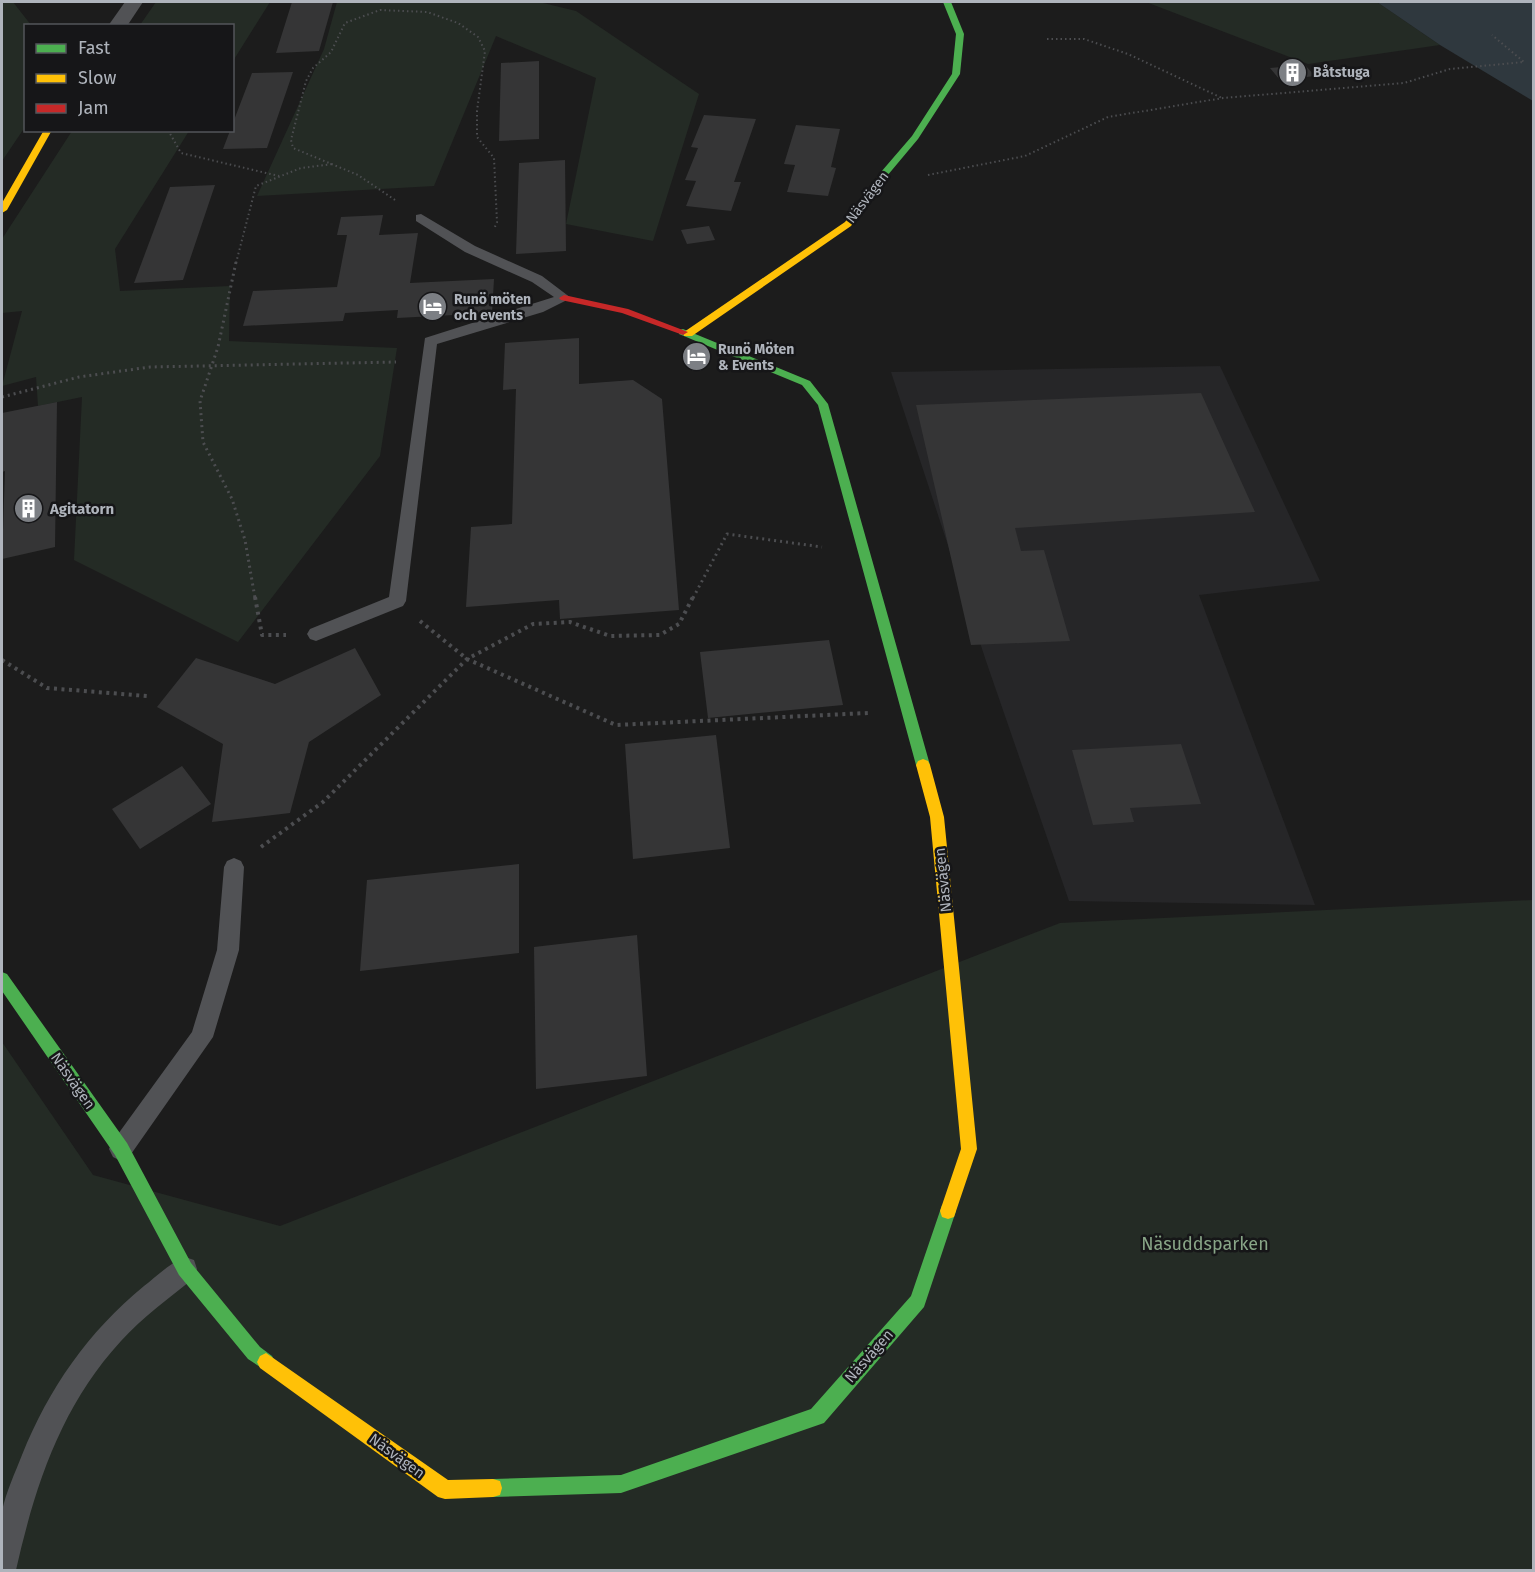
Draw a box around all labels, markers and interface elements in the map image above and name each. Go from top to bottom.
legend [24,24,234,132]
text: Fast [78,37,111,59]
building icon: Båtstuga [1276,56,1308,88]
place label: Båtstuga [1313,64,1370,81]
text: Slow [78,67,117,89]
text: Jam [78,97,109,119]
street label: Näsvägen [842,168,892,227]
hotel icon: Runö möten och events [417,291,449,323]
place label: Runö möten och events [454,291,531,324]
hotel icon: Runö Möten & Events [681,341,713,373]
place label: Runö Möten & Events [718,341,794,374]
building icon: Agitatorn [13,493,45,525]
place label: Agitatorn [49,500,114,518]
street label: Näsvägen [931,847,955,913]
street label: Näsvägen [47,1049,99,1113]
park label: Näsuddsparken [1141,1233,1269,1255]
street label: Näsvägen [841,1326,897,1386]
street label: Näsvägen [366,1430,428,1482]

